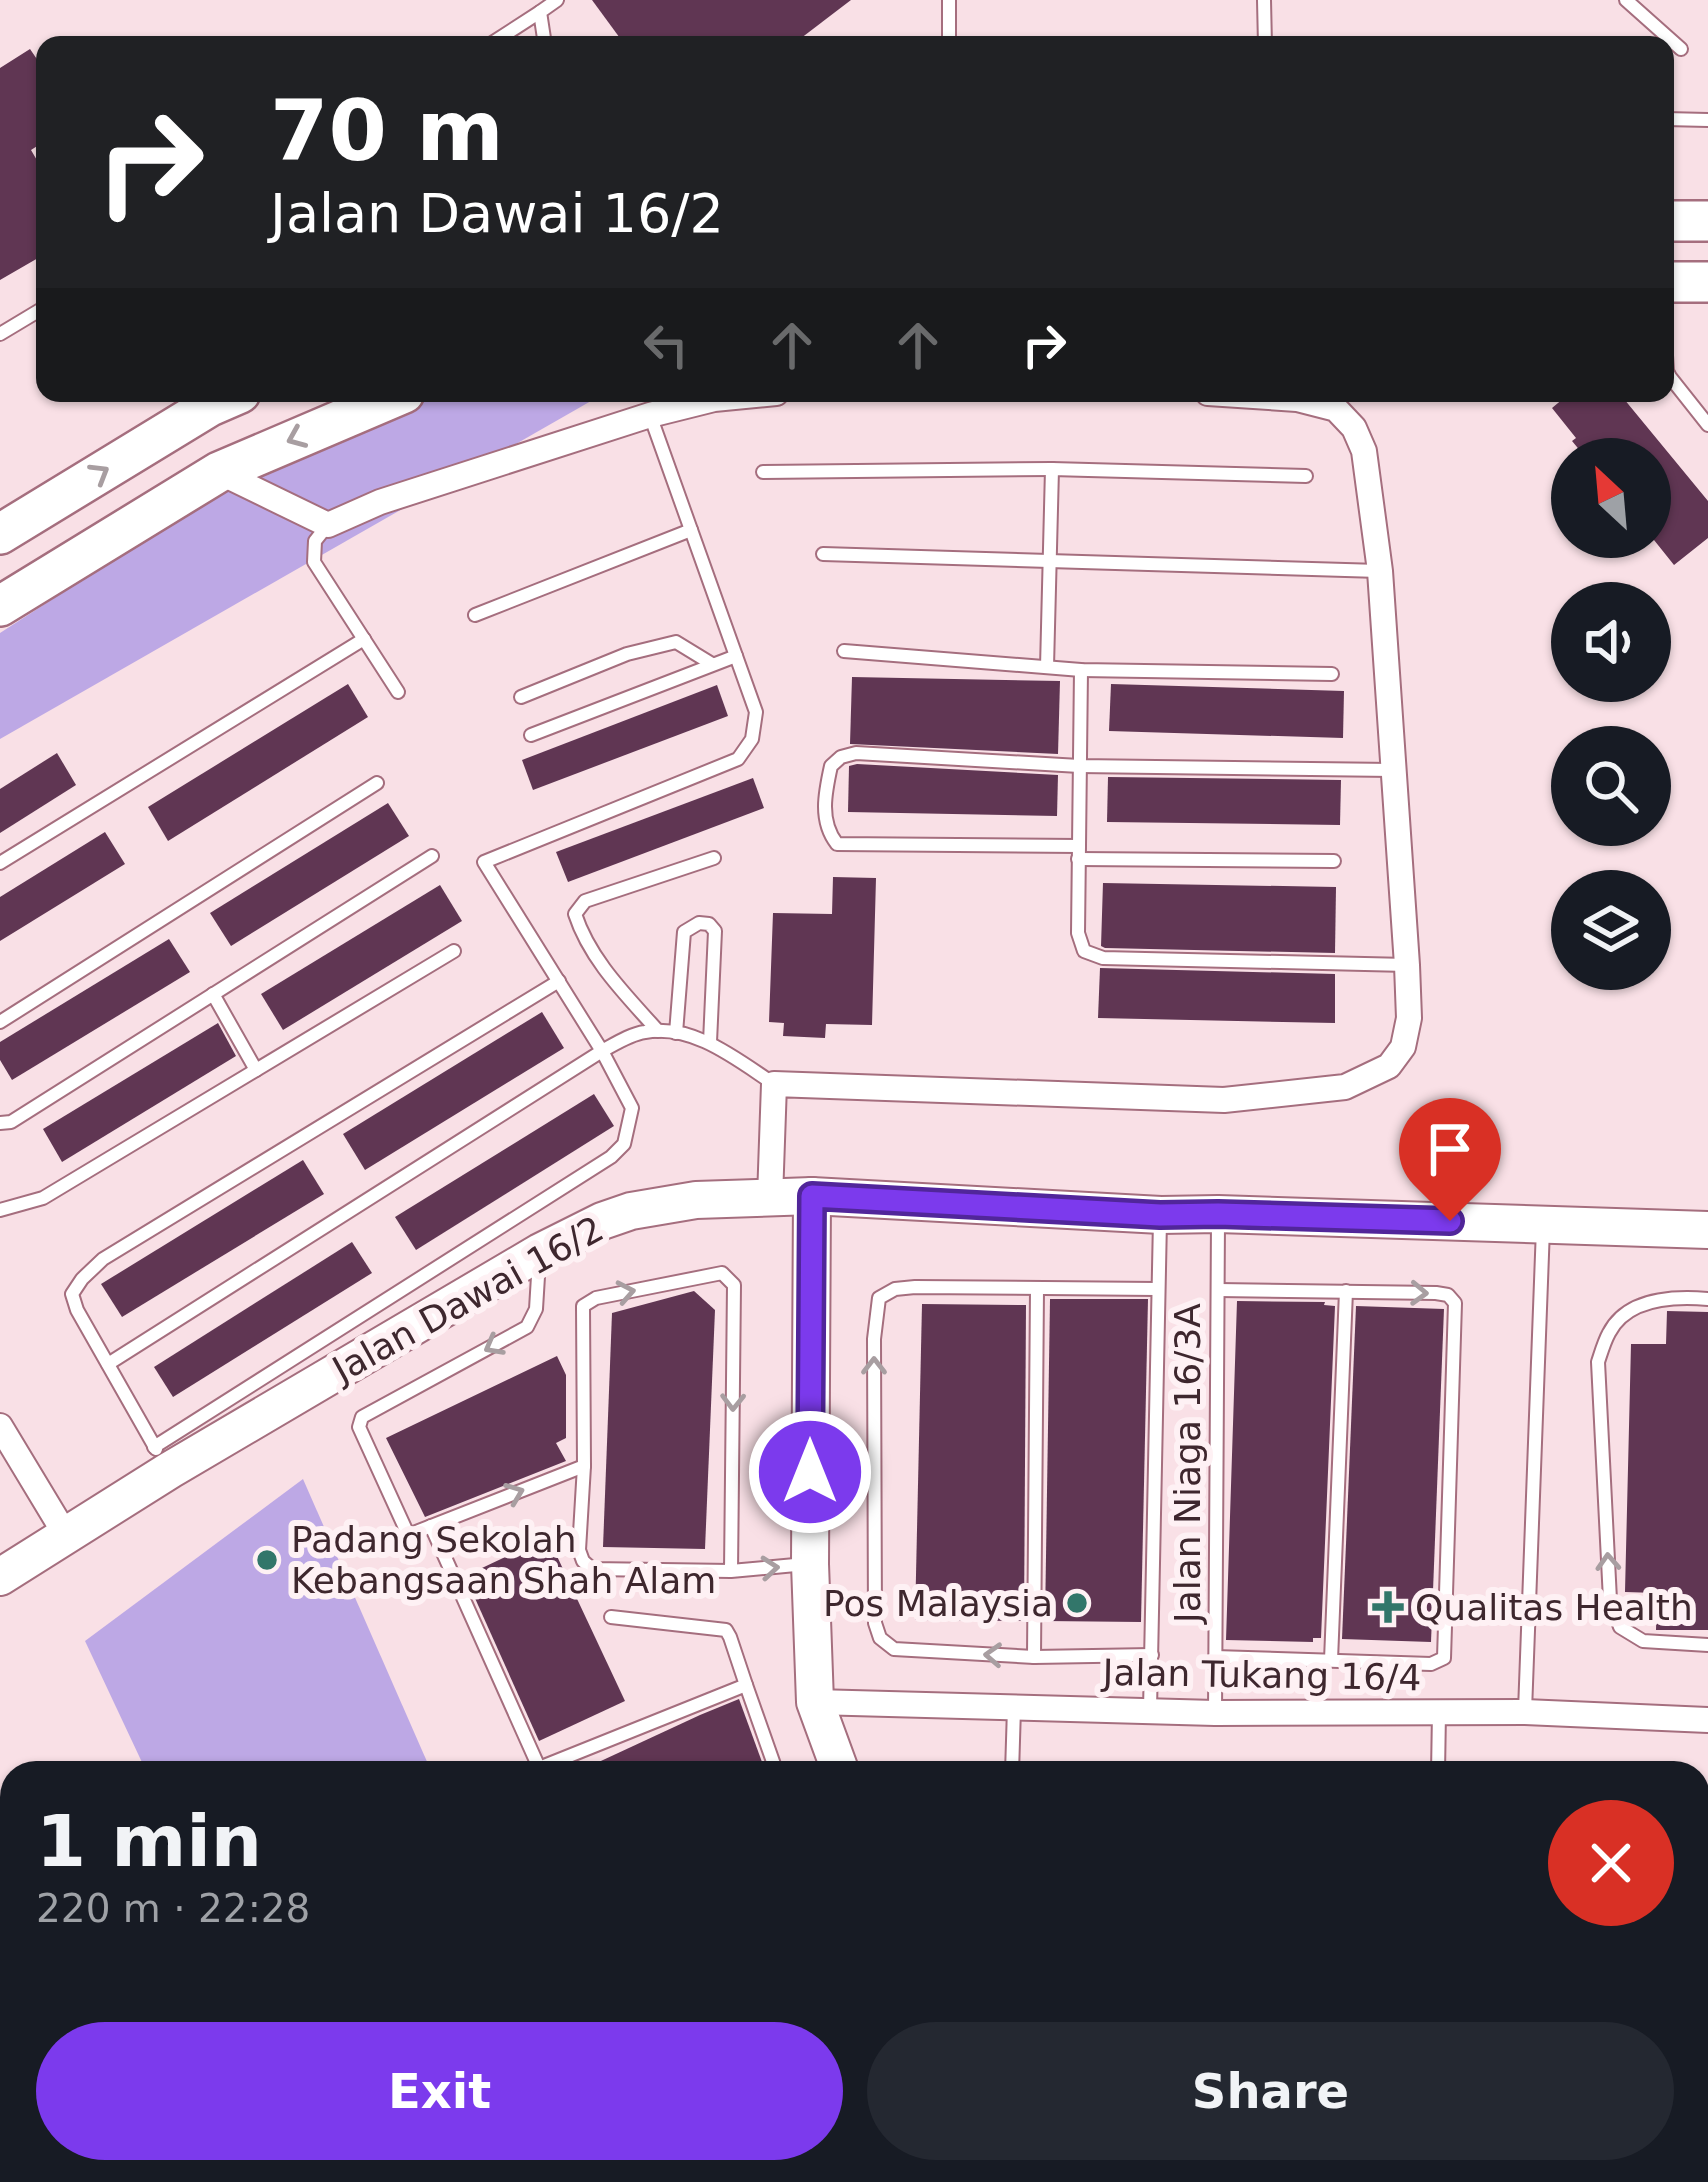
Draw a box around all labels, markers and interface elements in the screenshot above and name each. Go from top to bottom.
text: 70 m [270,82,504,180]
icon: right [72,84,228,240]
text: Jalan Dawai 16/2 [270,182,724,245]
icon: left [633,312,699,378]
icon: ahead [759,312,825,378]
icon: ahead [885,312,951,378]
icon: right [1011,312,1077,378]
one-way arrow [287,424,308,448]
north arrow [1551,438,1671,558]
map controls [1551,438,1671,990]
one-way arrow [87,465,109,487]
button: sound [1551,582,1671,702]
button: search [1551,726,1671,846]
button: layers [1551,870,1671,990]
pin [1399,1098,1501,1221]
icon: arrive [1417,1116,1483,1182]
street label: Jalan Dawai 16/2 [324,1208,610,1391]
one-way arrow [616,1280,636,1306]
one-way arrow [1410,1280,1428,1306]
street label: Jalan Niaga 16/3A [1167,1303,1208,1625]
one-way arrow [484,1332,505,1355]
one-way arrow [861,1356,887,1374]
one-way arrow [720,1394,746,1412]
position arrow [747,1409,873,1535]
one-way arrow [504,1483,525,1507]
place label: Padang Sekolah Kebangsaan Shah Alam [291,1519,716,1601]
marker: Padang Sekolah Kebangsaan Shah Alam [254,1547,280,1573]
one-way arrow [1595,1552,1621,1571]
one-way arrow [761,1555,780,1581]
place label: Pos Malaysia [823,1583,1053,1624]
place label: Qualitas Health [1415,1587,1693,1628]
marker: Pos Malaysia [1064,1590,1090,1616]
marker: Qualitas Health [1372,1591,1404,1623]
one-way arrow [983,1642,1002,1668]
street label: Jalan Tukang 16/4 [1100,1652,1422,1698]
text: 1 min [36,1799,262,1883]
button: close [1548,1800,1674,1926]
text: 220 m · 22:28 [36,1886,310,1931]
button: Exit [36,2022,843,2160]
button: Share [867,2022,1674,2160]

